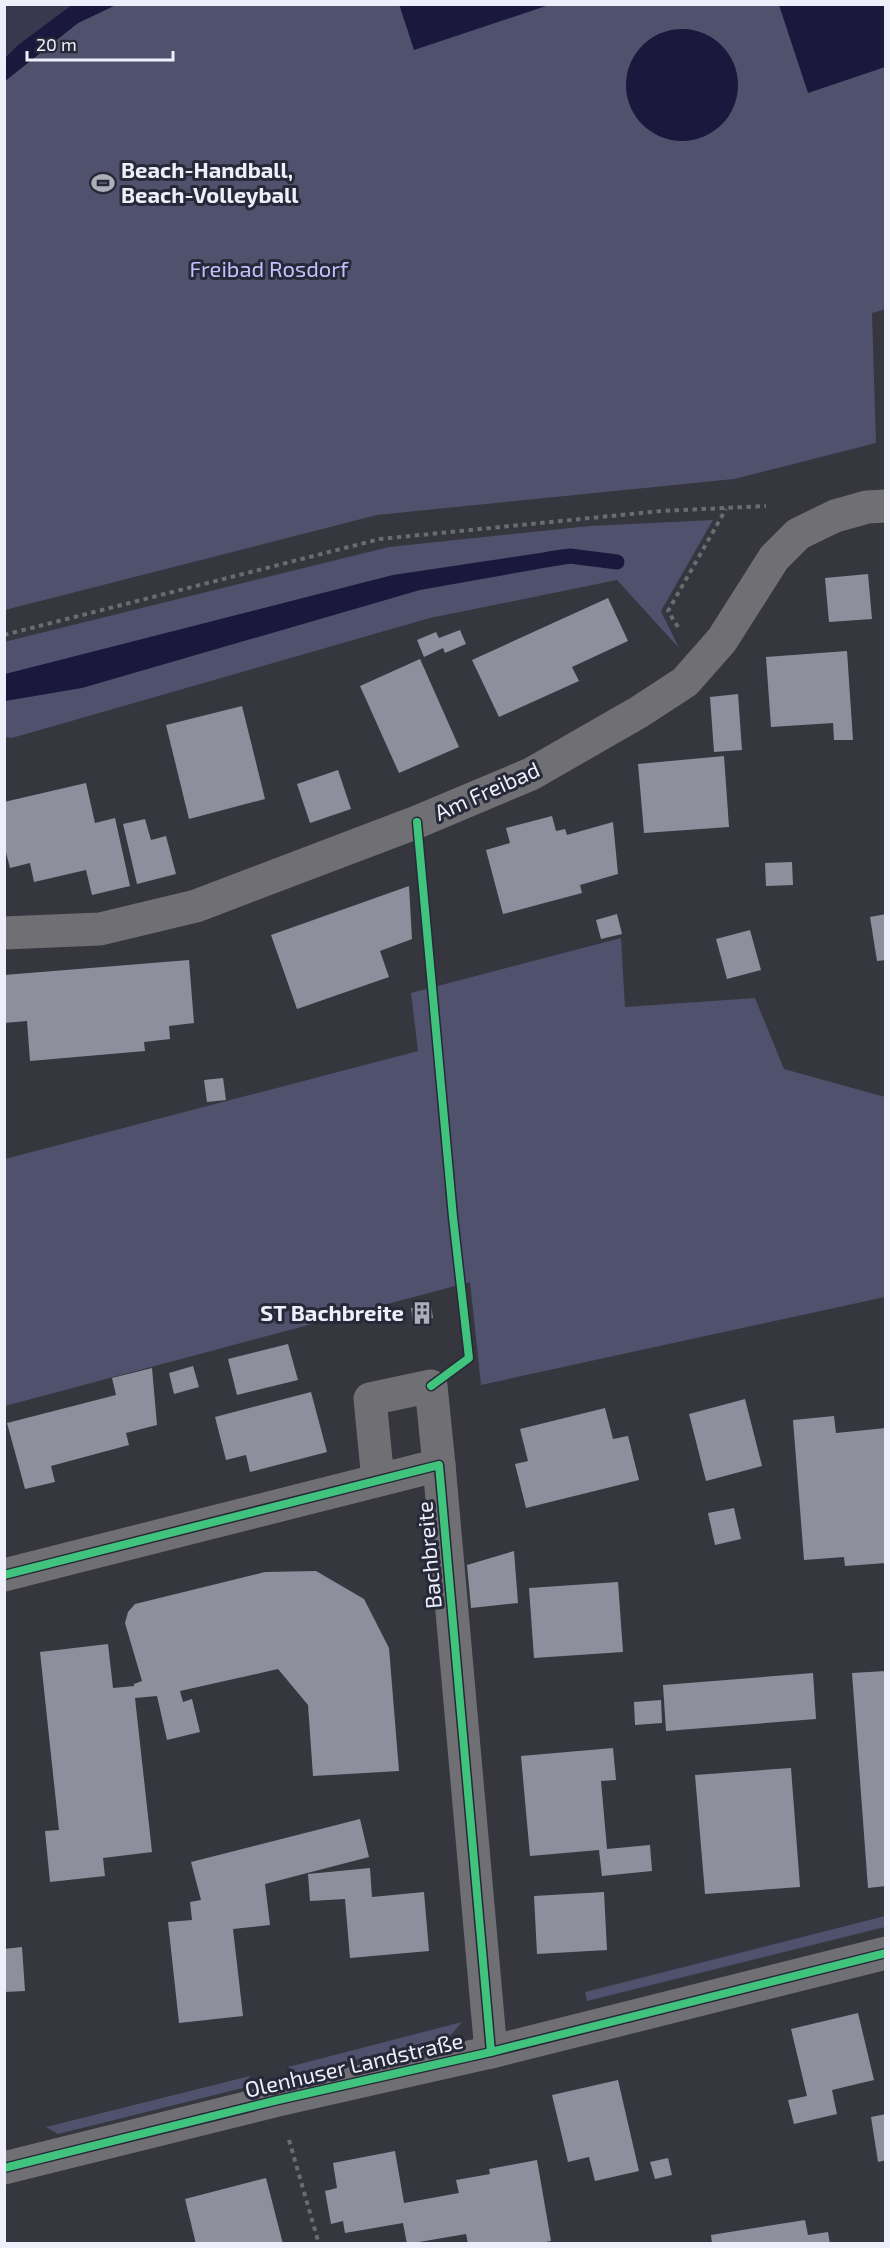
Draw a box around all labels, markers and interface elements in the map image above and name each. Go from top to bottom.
scale bar [27,24,172,62]
text: 20 m [36,33,77,55]
place label: Beach-Handball, Beach-Volleyball [121,156,299,208]
sports icon: Beach-Handball, Beach-Volleyball [90,170,116,196]
park label: Freibad Rosdorf [190,255,349,281]
street label: Am Freibad [430,755,543,825]
place label: ST Bachbreite [260,1299,404,1325]
building icon: ST Bachbreite [409,1300,435,1326]
street label: Bachbreite [410,1500,446,1610]
street label: Olenhuser Landstraße [242,2026,465,2102]

